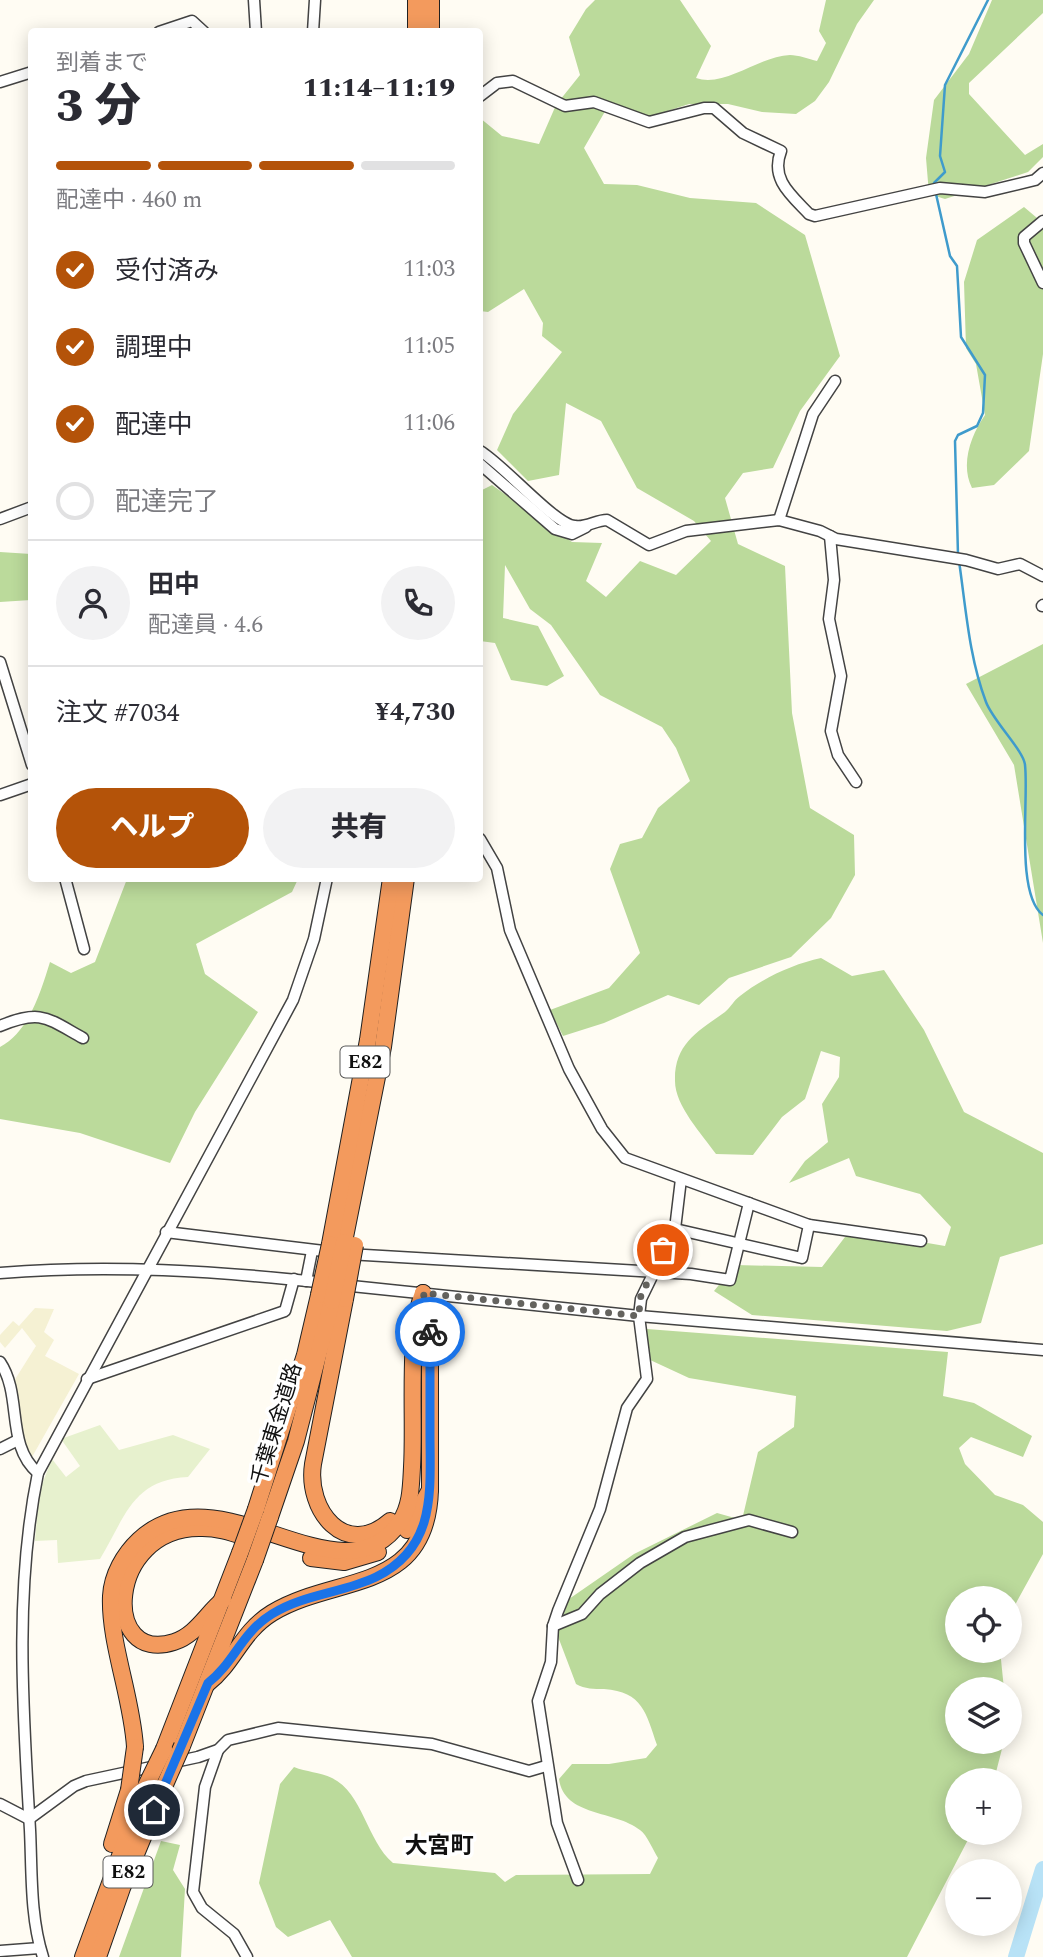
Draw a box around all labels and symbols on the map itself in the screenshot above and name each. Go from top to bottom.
road number: E82 [340,1046,390,1078]
pin [633,1220,693,1280]
courier [395,1297,465,1367]
street label: 千葉東金道路 [243,1359,311,1489]
pin [124,1780,184,1840]
district label: 大宮町 [405,1829,474,1864]
road number: E82 [104,1856,152,1888]

